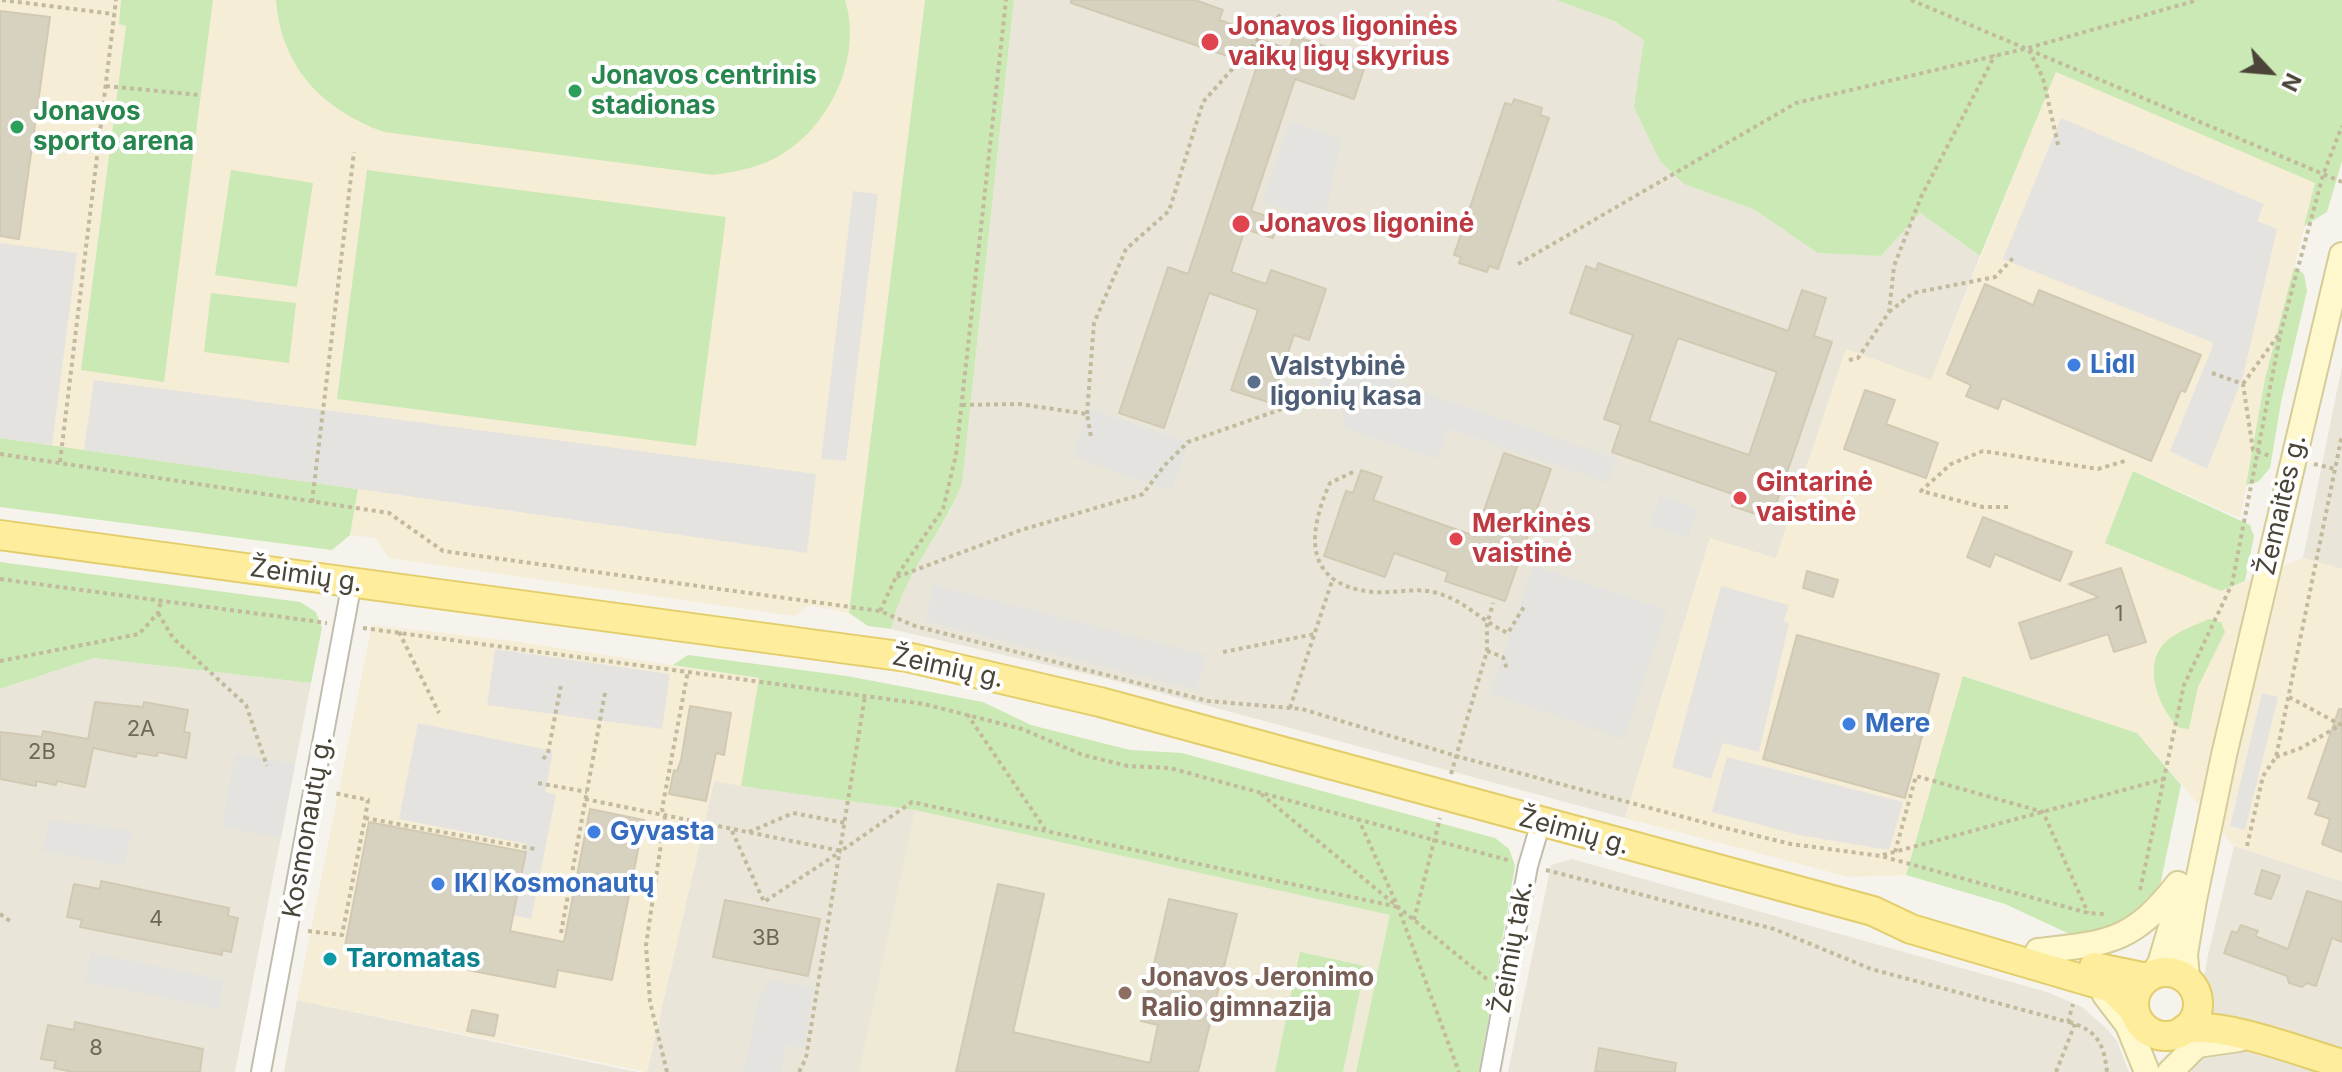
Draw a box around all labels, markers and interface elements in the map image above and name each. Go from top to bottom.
place label: Jonavos ligoninės vaikų ligų skyrius [1228,11,1458,72]
marker: Jonavos ligoninės vaikų ligų skyrius [1199,31,1221,53]
north arrow [2230,32,2310,112]
place label: Jonavos centrinis stadionas [591,60,817,122]
text: N [2276,69,2307,96]
marker: Jonavos centrinis stadionas [566,82,584,100]
place label: Jonavos sporto arena [33,96,194,158]
marker: Jonavos sporto arena [8,118,26,136]
place label: Jonavos ligoninė [1259,208,1474,240]
marker: Jonavos ligoninė [1230,213,1252,235]
place label: Lidl [2090,349,2135,381]
place label: Valstybinė ligonių kasa [1270,351,1422,412]
marker: Lidl [2065,356,2083,374]
marker: Valstybinė ligonių kasa [1245,373,1263,391]
street label: Žemaitės g. [2251,432,2313,578]
place label: Gintarinė vaistinė [1756,467,1873,528]
marker: Gintarinė vaistinė [1731,489,1749,507]
place label: Merkinės vaistinė [1472,508,1591,570]
marker: Merkinės vaistinė [1447,530,1465,548]
street label: Žeimių g. [248,553,364,599]
house number: 1 [2115,601,2123,627]
street label: Žeimių g. [889,641,1007,695]
place label: Mere [1865,708,1930,740]
marker: Mere [1840,715,1858,733]
house number: 2A [127,716,155,742]
street label: Kosmonautų g. [277,734,339,920]
house number: 2B [28,739,56,765]
street label: Žeimių g. [1515,802,1633,862]
place label: Gyvasta [610,816,715,848]
marker: Gyvasta [585,823,603,841]
place label: IKI Kosmonautų [454,868,654,900]
marker: IKI Kosmonautų [429,875,447,893]
street label: Žeimių tak. [1486,878,1540,1016]
house number: 4 [149,906,163,932]
house number: 3B [752,925,780,951]
place label: Taromatas [346,943,481,975]
marker: Taromatas [321,950,339,968]
place label: Jonavos Jeronimo Ralio gimnazija [1141,962,1374,1024]
marker: Jonavos Jeronimo Ralio gimnazija [1116,984,1134,1002]
house number: 8 [89,1035,103,1061]

